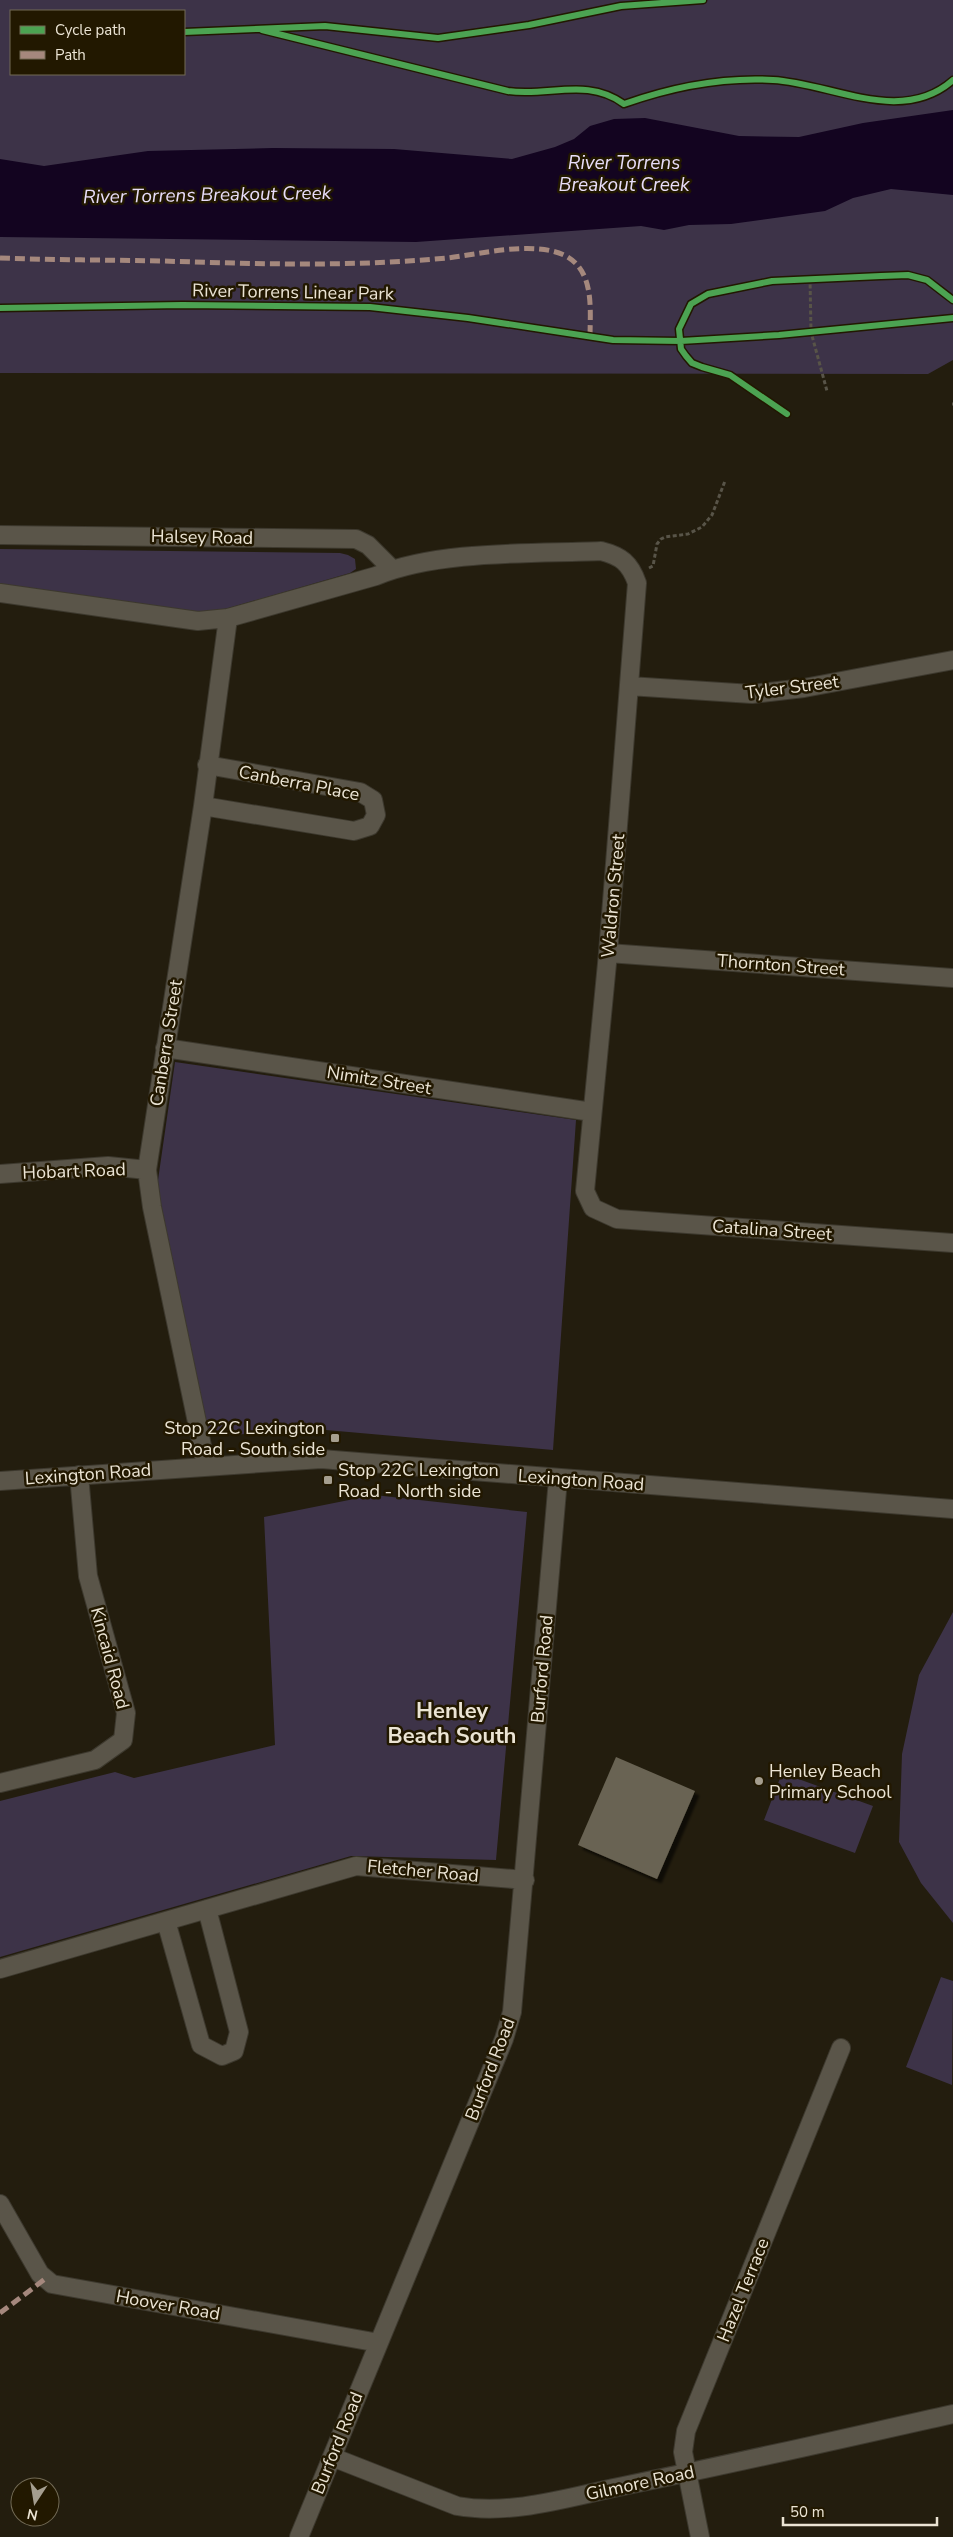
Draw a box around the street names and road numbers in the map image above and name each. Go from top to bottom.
street label: River Torrens Linear Park [192,278,395,306]
street label: Halsey Road [151,524,253,550]
street label: Tyler Street [744,669,841,705]
street label: Canberra Place [237,760,361,806]
street label: Waldron Street [596,832,630,959]
street label: Thornton Street [716,949,846,981]
street label: Canberra Street [144,977,188,1108]
street label: Nimitz Street [325,1060,434,1100]
street label: Hobart Road [22,1157,126,1185]
street label: Catalina Street [711,1214,833,1246]
street label: Lexington Road [24,1458,152,1490]
street label: Lexington Road [517,1464,645,1496]
street label: Kincaid Road [85,1604,135,1712]
street label: Burford Road [525,1614,559,1724]
street label: Fletcher Road [366,1854,480,1888]
street label: Burford Road [459,2014,521,2124]
street label: Hazel Terrace [711,2234,775,2346]
street label: Hoover Road [114,2284,222,2326]
street label: Burford Road [306,2388,368,2498]
street label: Gilmore Road [584,2460,696,2506]

